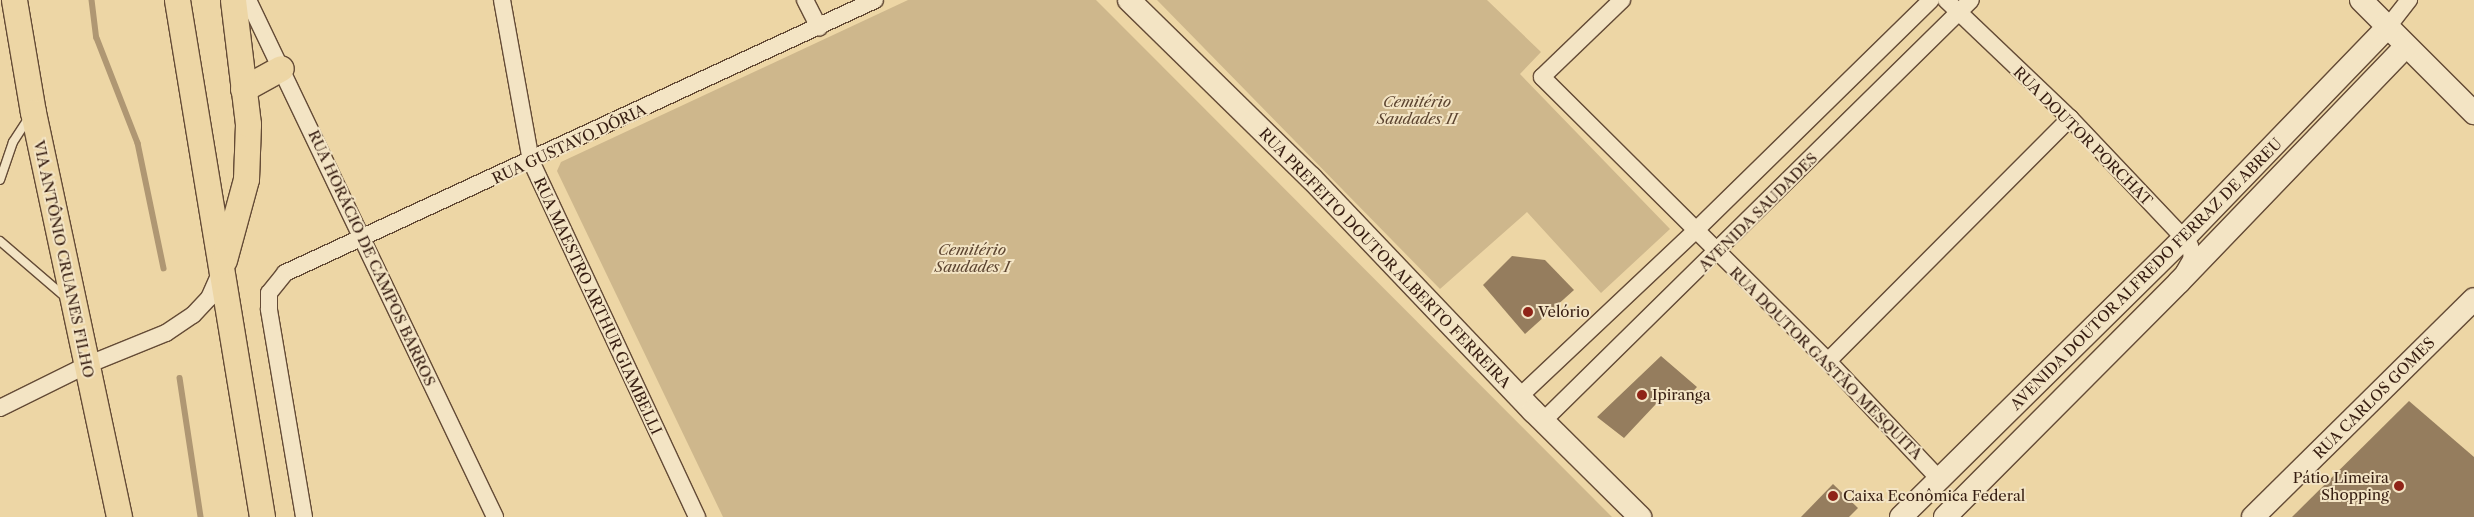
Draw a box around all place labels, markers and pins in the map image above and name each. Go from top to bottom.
place label: Velório [1538,303,1590,321]
marker: Velório [1522,306,1534,318]
place label: Ipiranga [1652,386,1711,404]
marker: Ipiranga [1636,389,1648,401]
place label: Pátio Limeira Shopping [2293,468,2389,503]
marker: Pátio Limeira Shopping [2393,480,2405,492]
place label: Caixa Econômica Federal [1843,487,2026,505]
marker: Caixa Econômica Federal [1827,490,1839,502]

